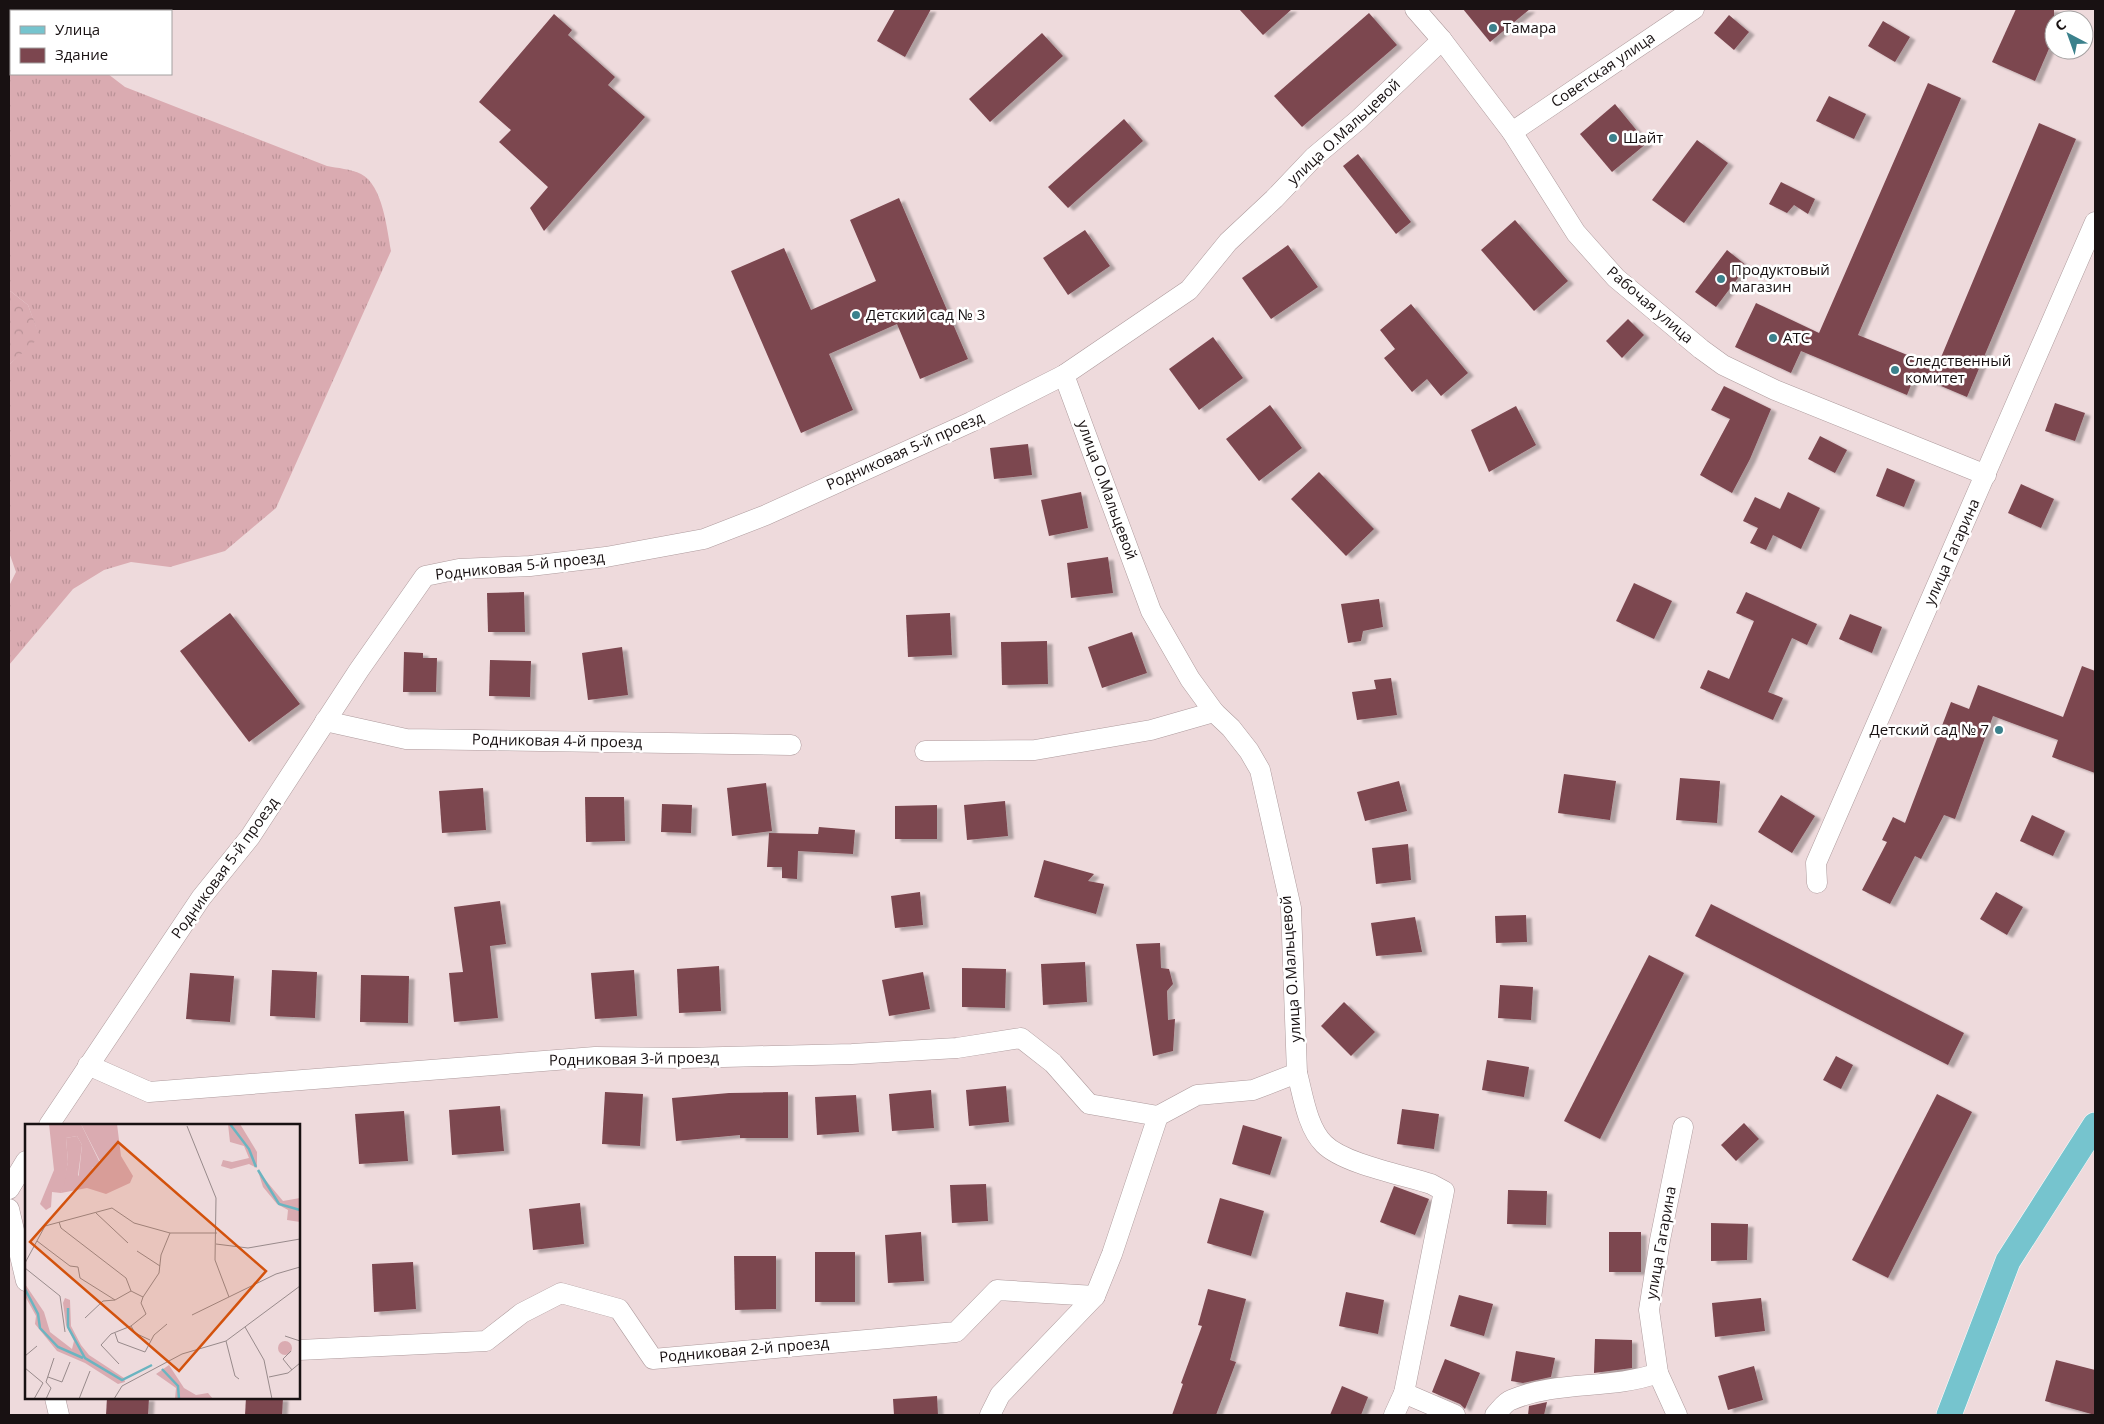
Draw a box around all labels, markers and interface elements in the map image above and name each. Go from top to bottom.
legend [10,10,172,75]
north arrow [2044,10,2094,60]
text: С [2051,15,2070,35]
place label: Тамара [1503,17,1556,37]
text: Улица [55,19,100,39]
marker: Тамара [1487,22,1499,34]
street label: Советская улица [1547,27,1658,111]
text: Здание [55,44,108,64]
street label: улица О.Мальцевой [1283,74,1404,189]
place label: Шайт [1623,127,1663,147]
marker: Шайт [1607,132,1619,144]
place label: Продуктовый магазин [1731,259,1830,296]
street label: Рабочая улица [1603,261,1698,347]
marker: Продуктовый магазин [1715,273,1727,285]
place label: Детский сад № 3 [866,304,985,324]
marker: Детский сад № 3 [850,309,862,321]
place label: АТС [1783,327,1810,347]
marker: АТС [1767,332,1779,344]
place label: Следственный комитет [1905,350,2011,387]
marker: Следственный комитет [1889,364,1901,376]
street label: Родниковая 5-й проезд [823,406,987,494]
street label: улица О.Мальцевой [1073,417,1142,562]
street label: улица Гагарина [1919,495,1984,608]
street label: Родниковая 5-й проезд [434,546,606,584]
place label: Детский сад № 7 [1870,719,1989,739]
marker: Детский сад № 7 [1993,724,2005,736]
street label: Родниковая 4-й проезд [472,729,643,751]
street label: Родниковая 5-й проезд [166,792,283,942]
street label: улица О.Мальцевой [1275,895,1305,1043]
street label: Родниковая 3-й проезд [549,1047,720,1069]
inset map [25,1124,300,1399]
street label: улица Гагарина [1640,1185,1680,1301]
street label: Родниковая 2-й проезд [658,1332,830,1366]

